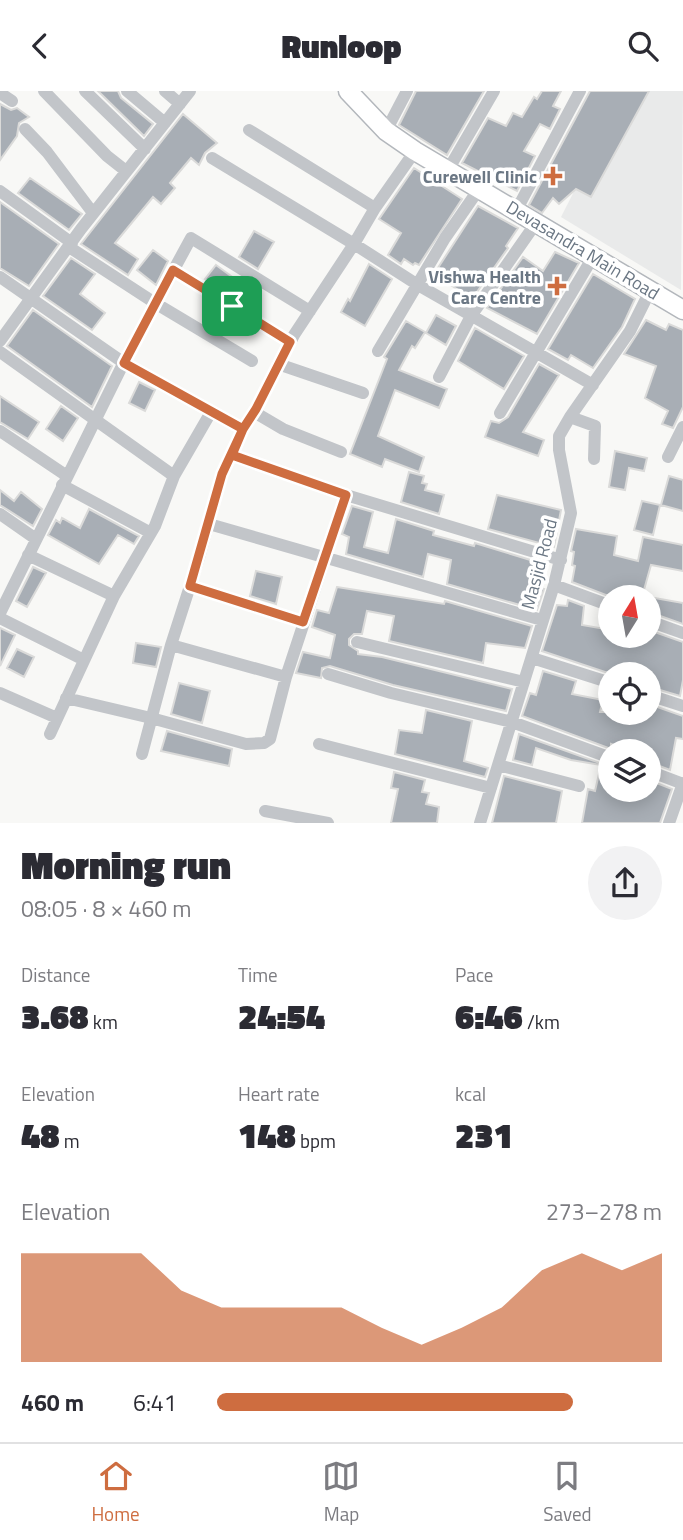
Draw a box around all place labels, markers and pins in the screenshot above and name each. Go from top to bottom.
place label: Curewell Clinic [423,163,537,190]
marker: Curewell Clinic [543,166,563,186]
place label: Vishwa Health Care Centre [428,263,541,311]
pin [202,276,262,336]
marker: Vishwa Health Care Centre [547,276,567,296]

